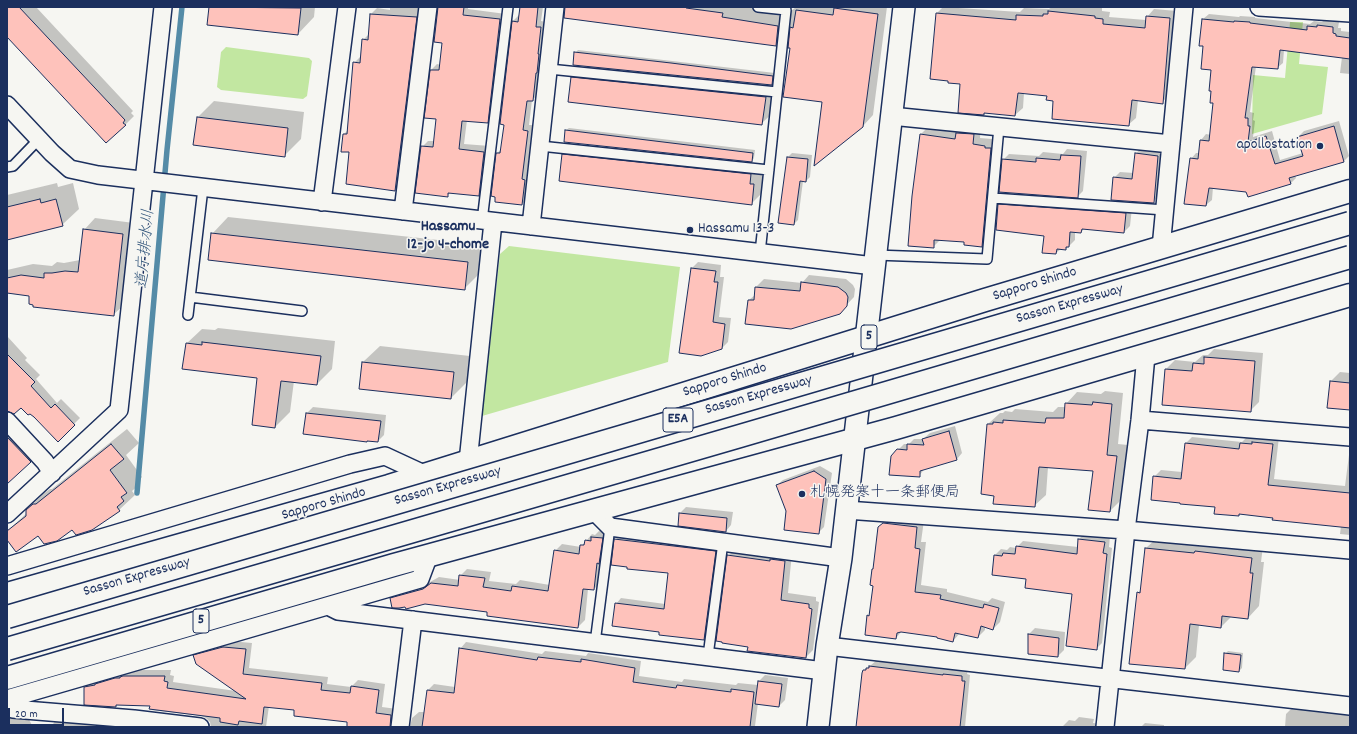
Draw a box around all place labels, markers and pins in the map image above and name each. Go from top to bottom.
place label: apollostation [1237,137,1312,155]
marker: apollostation [1315,141,1325,151]
place label: Hassamu 13-3 [698,221,774,239]
marker: Hassamu 13-3 [685,225,695,235]
place label: 札幌発寒十一条郵便局 [810,485,960,503]
marker: 札幌発寒十一条郵便局 [797,489,807,499]

